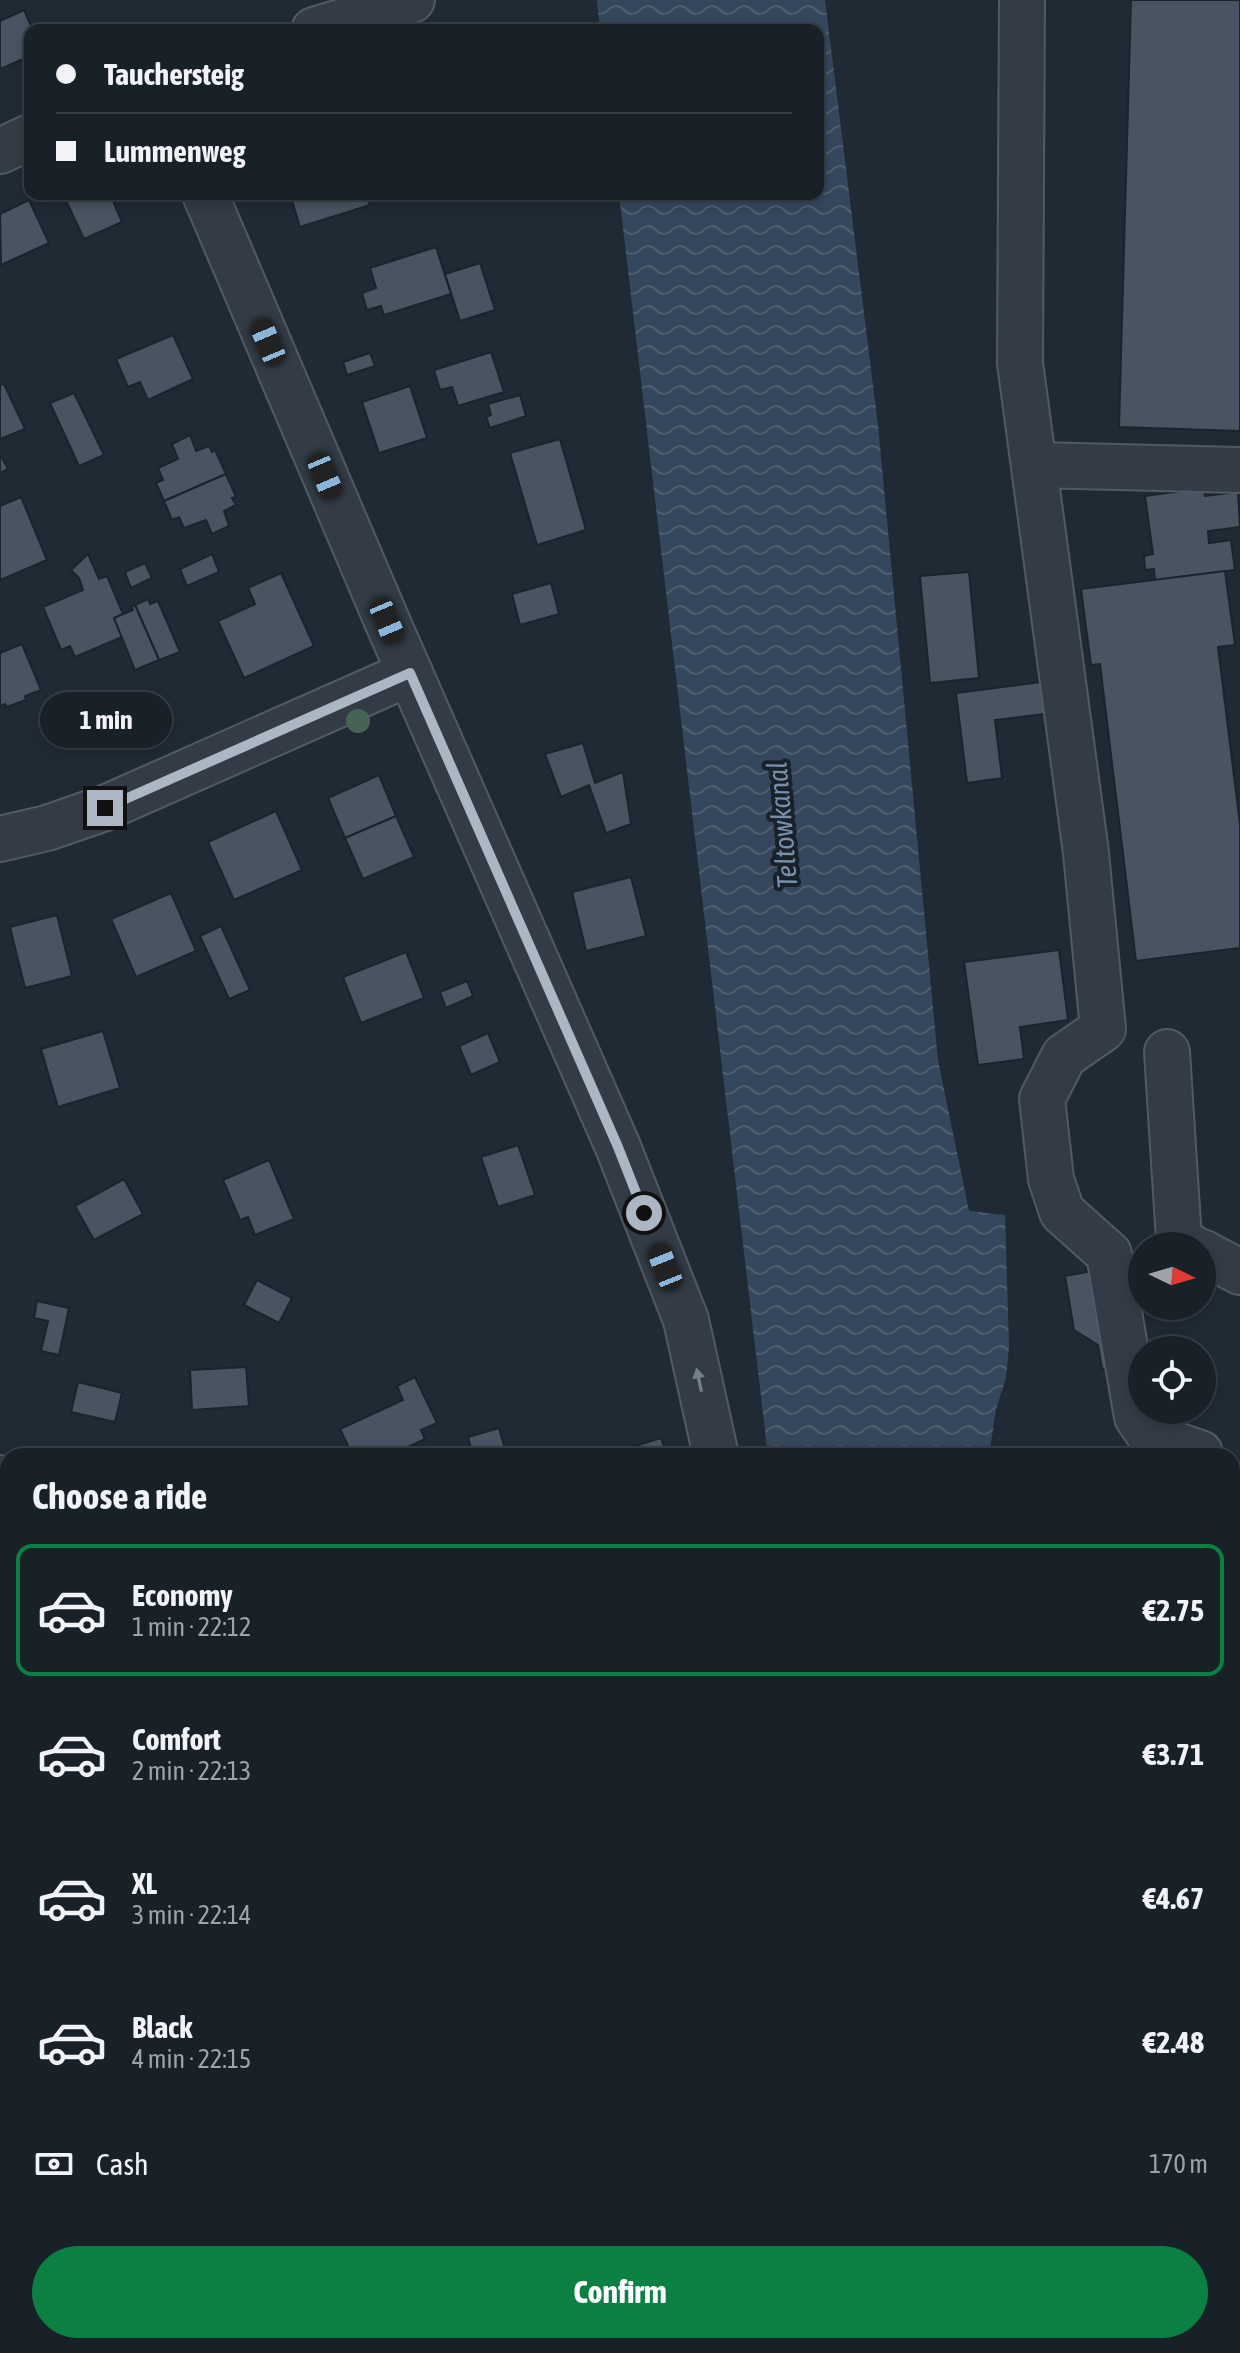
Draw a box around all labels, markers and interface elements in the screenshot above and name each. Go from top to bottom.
text: Tauchersteig [104,57,244,91]
text: Lummenweg [104,134,246,168]
car [248,315,288,369]
car [305,449,345,503]
car [367,594,407,648]
callout: 1 min [39,692,171,748]
text: 1 min [79,705,133,735]
water label: Teltowkanal [761,760,803,890]
route end [87,790,123,826]
route start [626,1195,662,1231]
north arrow [1128,1232,1216,1320]
map controls [1128,1232,1216,1424]
car [645,1240,685,1294]
button: locate [1128,1336,1216,1424]
one-way arrow [692,1367,705,1392]
text: Choose a ride [32,1475,207,1517]
icon: car [36,1574,108,1646]
text: Economy [132,1578,233,1612]
text: €2.75 [1143,1593,1204,1627]
text: 1 min · 22:12 [132,1612,251,1642]
icon: car [36,1718,108,1790]
text: Comfort [132,1722,221,1756]
text: €3.71 [1143,1737,1204,1771]
text: 2 min · 22:13 [132,1756,251,1786]
icon: car [36,1862,108,1934]
text: XL [132,1866,157,1900]
text: €4.67 [1143,1881,1204,1915]
text: 3 min · 22:14 [132,1900,251,1930]
icon: car [36,2006,108,2078]
text: Black [132,2010,192,2044]
text: €2.48 [1143,2025,1204,2059]
text: 4 min · 22:15 [132,2044,251,2074]
icon: cash [32,2142,76,2186]
text: Cash [96,2147,149,2181]
text: 170 m [1149,2149,1208,2179]
button: Confirm [32,2246,1208,2338]

